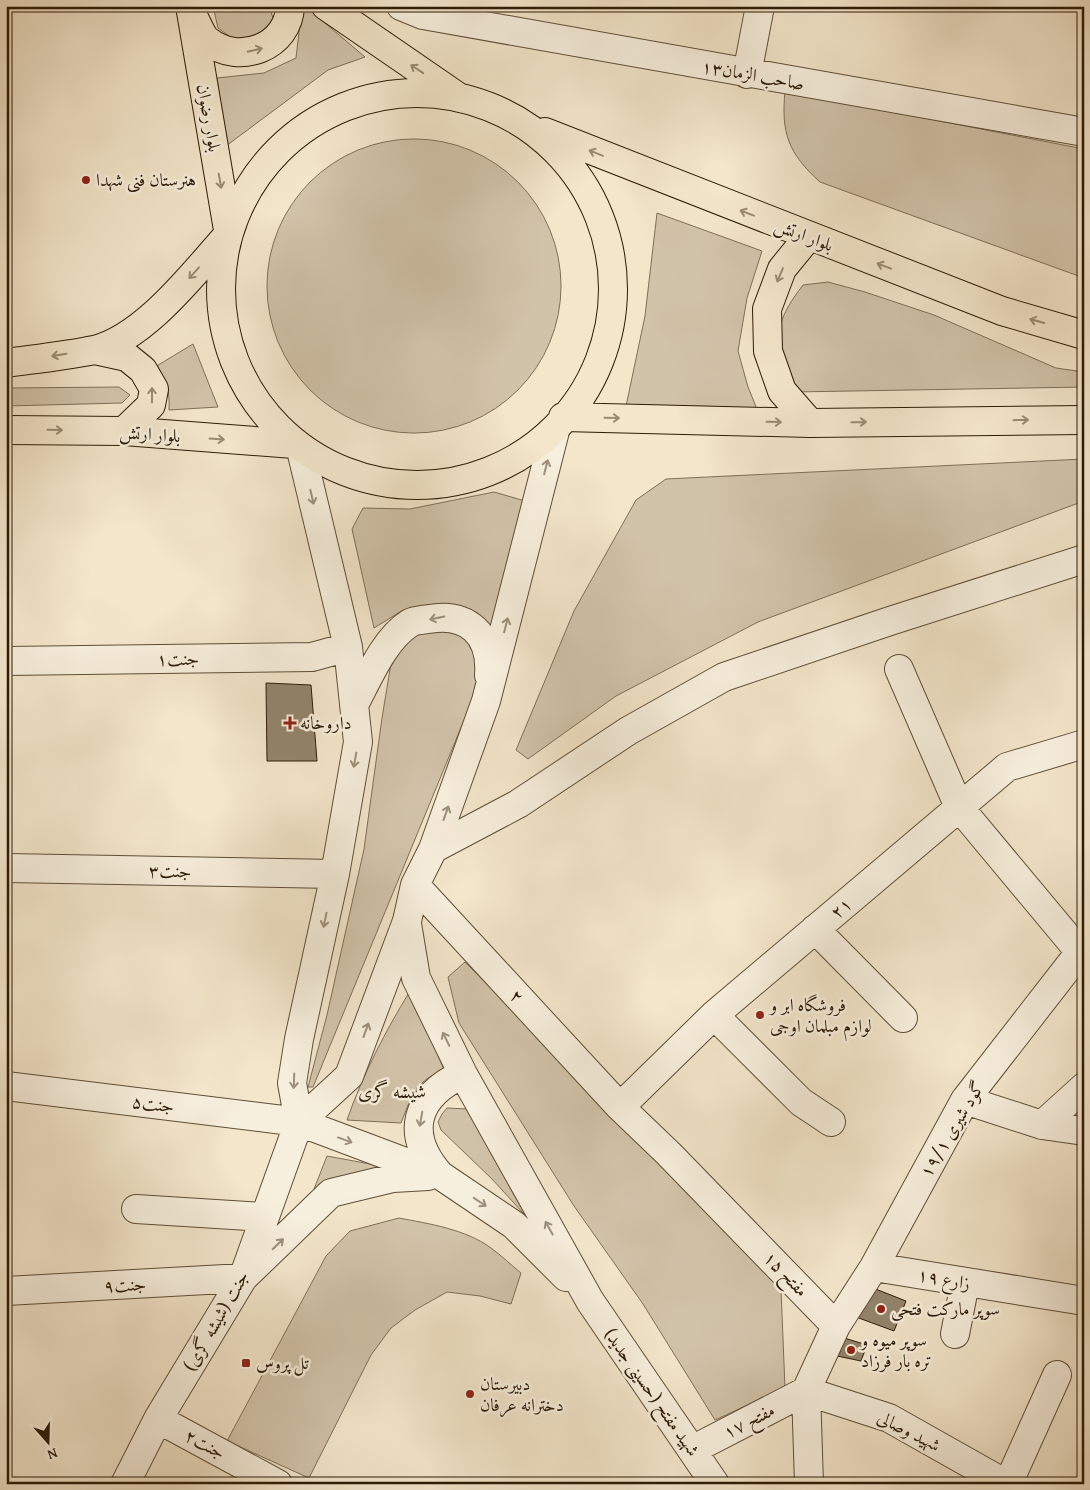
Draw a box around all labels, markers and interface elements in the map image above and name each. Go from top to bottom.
one-way arrow [246,44,262,54]
street label: صاحب الزمان۱۳ [700,52,807,97]
one-way arrow [410,64,424,74]
street label: بلوار رضوان [190,82,229,154]
one-way arrow [589,147,604,157]
place label: هنرستان فنی شهدا [96,166,196,193]
one-way arrow [215,173,225,189]
marker: هنرستان فنی شهدا [80,174,92,186]
one-way arrow [740,207,755,217]
street label: بلوار ارتش [771,211,838,258]
one-way arrow [877,260,892,269]
one-way arrow [188,266,200,279]
one-way arrow [774,267,784,282]
one-way arrow [1029,316,1045,326]
one-way arrow [52,350,68,360]
one-way arrow [147,387,157,403]
one-way arrow [603,414,619,423]
one-way arrow [1013,416,1029,425]
one-way arrow [766,417,782,427]
one-way arrow [850,417,867,427]
street label: بلوار ارتش [119,418,181,449]
one-way arrow [47,426,63,435]
one-way arrow [209,434,225,443]
one-way arrow [542,460,551,476]
one-way arrow [308,489,317,505]
one-way arrow [429,613,445,623]
one-way arrow [501,617,511,633]
street label: جنت۱ [156,645,200,672]
place label: داروخانه [300,709,352,736]
marker: داروخانه [284,717,296,729]
one-way arrow [349,751,359,767]
one-way arrow [442,806,451,821]
street label: جنت۳ [148,857,192,884]
street label: ۲۱ [824,891,857,925]
one-way arrow [319,911,329,927]
street label: ۲ [504,983,531,1009]
place label: فروشگاه ابر و لوازم مبلمان اوجی [768,991,872,1042]
marker: فروشگاه ابر و لوازم مبلمان اوجی [754,1009,766,1021]
one-way arrow [362,1023,371,1039]
one-way arrow [441,1032,450,1047]
one-way arrow [289,1072,298,1088]
street label: ۱۹/۱ گود شیری [912,1075,991,1182]
district label: شیشه گری [358,1077,426,1105]
street label: جنت۵ [130,1088,176,1119]
one-way arrow [415,1111,425,1127]
one-way arrow [337,1136,352,1145]
one-way arrow [473,1197,487,1207]
one-way arrow [544,1221,553,1236]
one-way arrow [272,1238,285,1250]
street label: مفتح ۱۵ [755,1245,815,1305]
street label: ۱۹ زارع [915,1261,973,1298]
street label: جنت (شیشه گری) [176,1265,255,1376]
street label: جنت۹ [103,1270,147,1299]
place label: سوپر مارکت فتحی [891,1295,1000,1322]
marker: سوپر مارکت فتحی [875,1303,887,1315]
street label: شهید مفتح (حسینی جدید) [596,1322,707,1463]
place label: سوپر میوه و تره بار فرزاد [859,1326,932,1374]
marker: سوپر میوه و تره بار فرزاد [845,1344,857,1356]
place label: تل پروس [256,1349,309,1376]
marker: تل پروس [240,1357,252,1369]
place label: دبیرستان دخترانه عرفان [480,1370,564,1418]
marker: دبیرستان دخترانه عرفان [464,1388,476,1400]
street label: مفتح ۱۷ [718,1396,781,1448]
street label: شهید وصالی [873,1403,946,1458]
north arrow [22,1418,72,1468]
street label: جنت۲ [180,1422,230,1465]
text: N [44,1443,60,1465]

